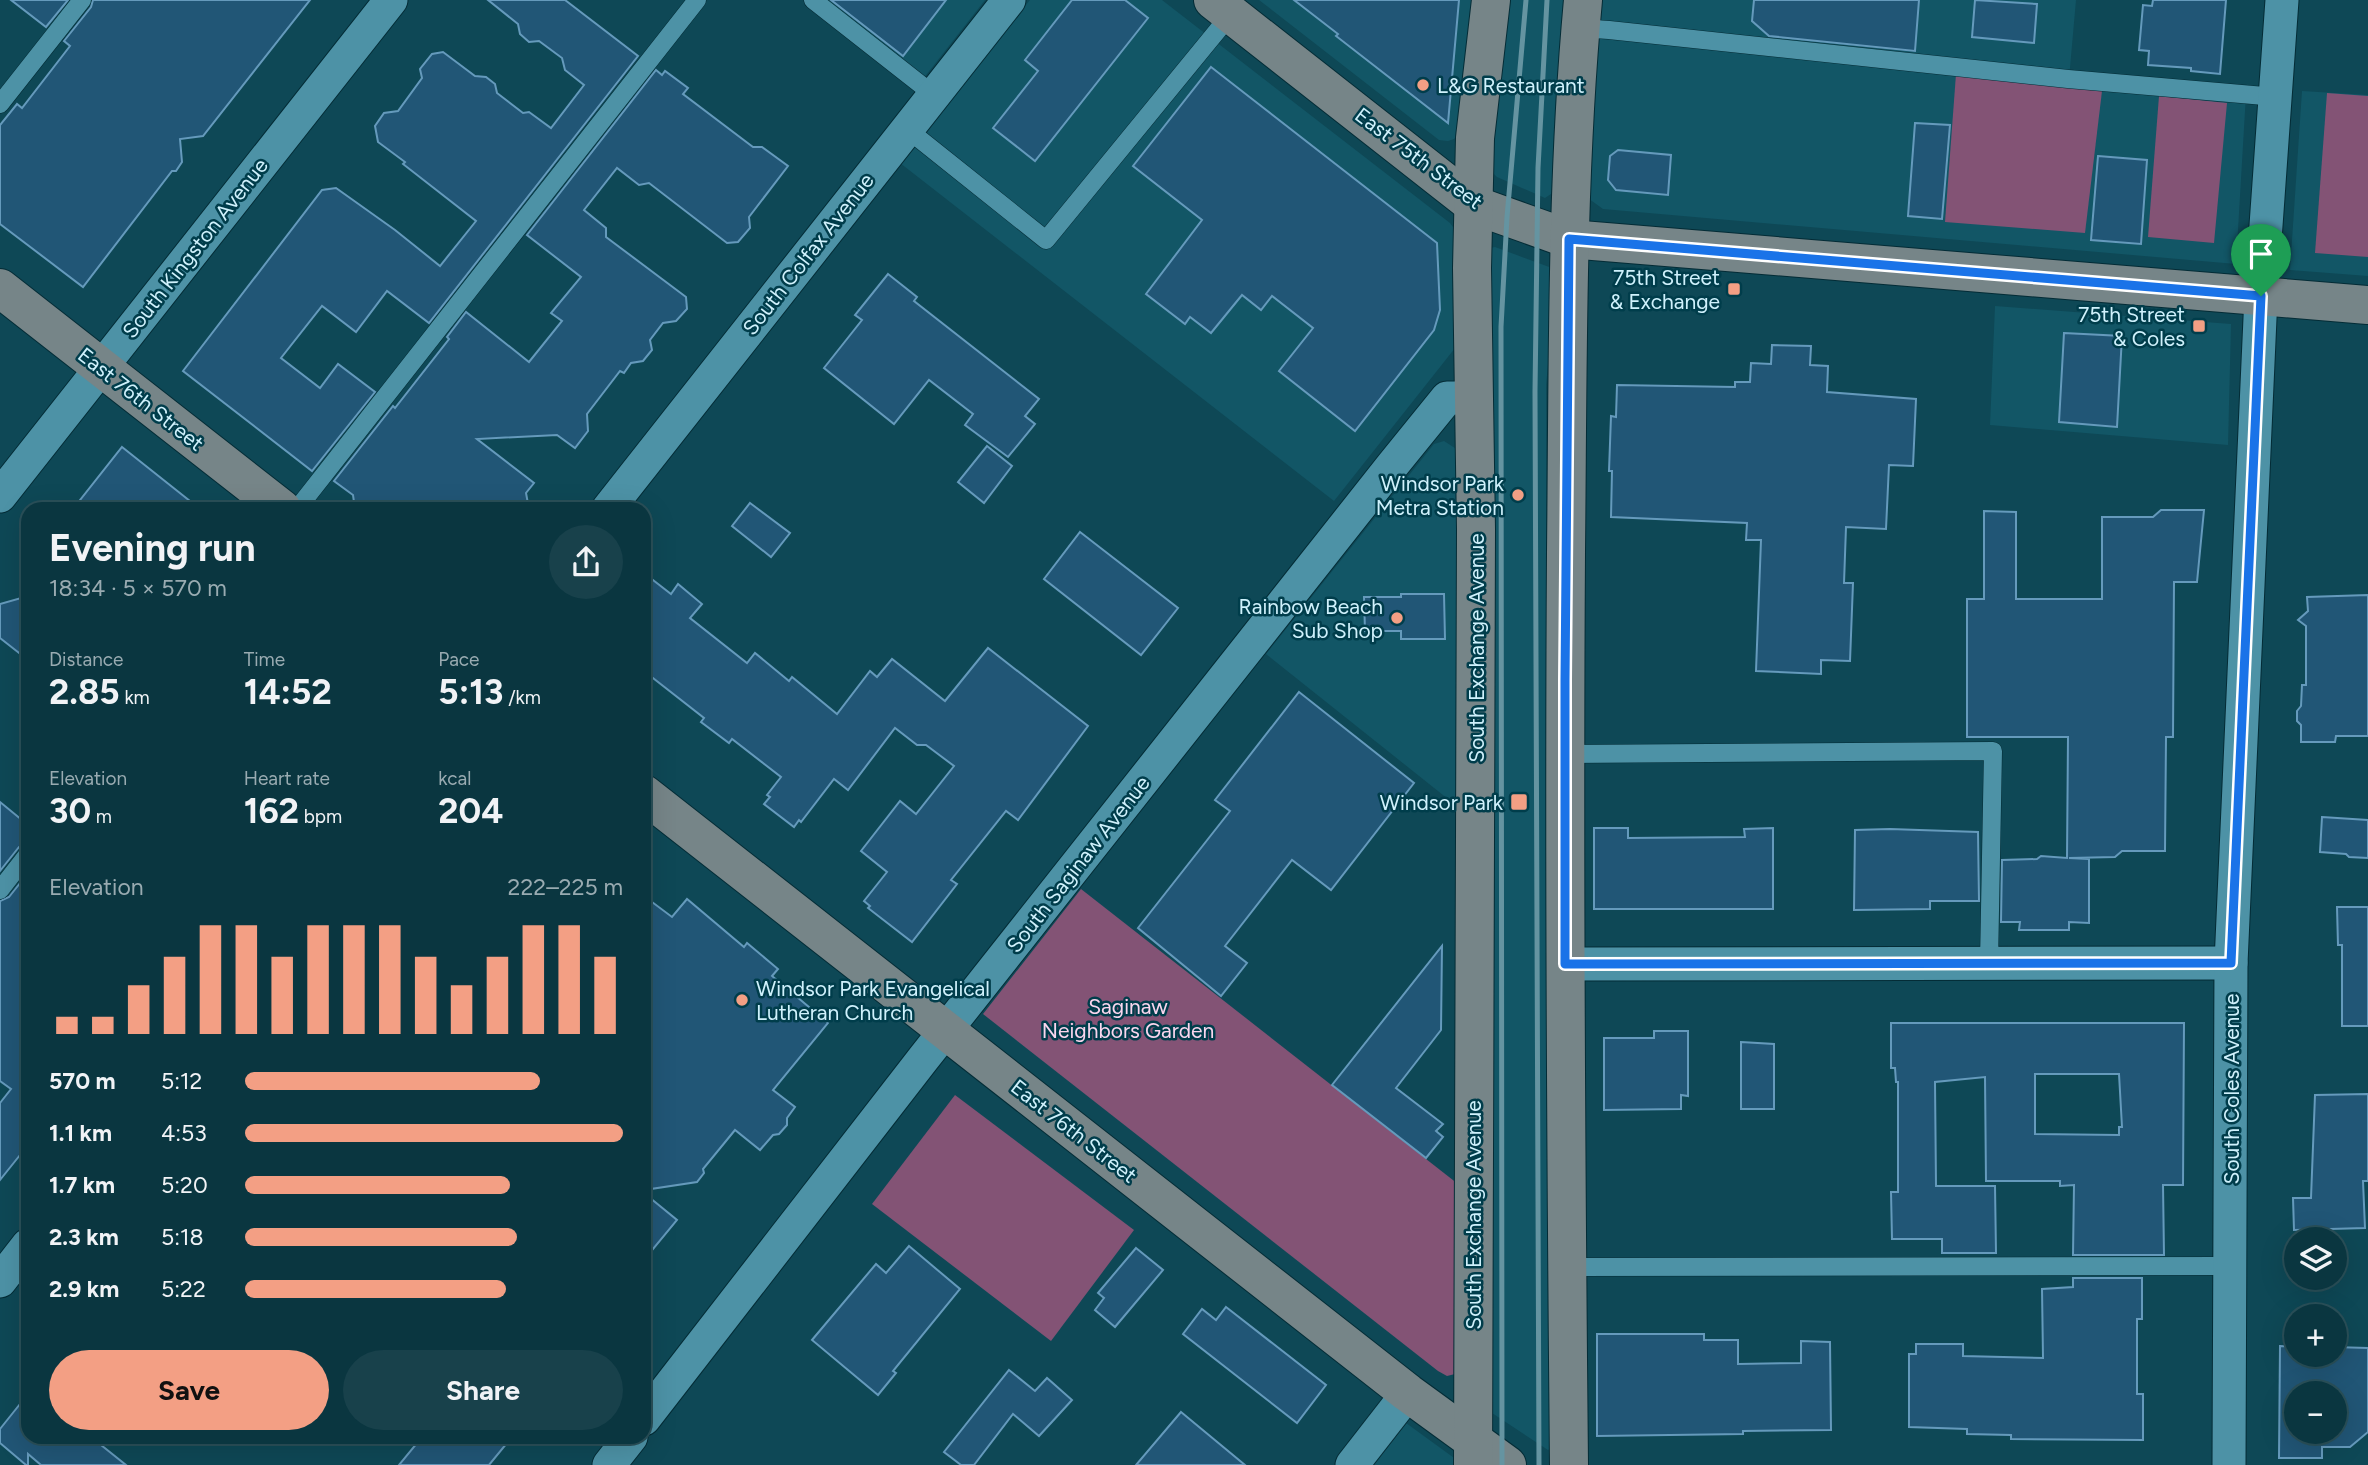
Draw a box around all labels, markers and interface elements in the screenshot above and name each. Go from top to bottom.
place label: L&G Restaurant [1437,73,1585,98]
marker: L&G Restaurant [1415,77,1431,93]
street label: East 75th Street [1350,102,1488,214]
street label: South Kingston Avenue [117,153,273,343]
street label: South Colfax Avenue [737,168,879,340]
pin [2231,224,2291,296]
icon: arrive [2242,235,2280,273]
place label: 75th Street & Exchange [1610,265,1720,314]
marker: 75th Street & Exchange [1726,281,1742,297]
place label: 75th Street & Coles [2078,302,2185,351]
marker: 75th Street & Coles [2191,318,2207,334]
street label: East 76th Street [73,342,209,456]
place label: Windsor Park Metra Station [1376,471,1505,520]
marker: Windsor Park Metra Station [1510,487,1526,503]
text: Evening run [49,525,256,571]
button: share [549,525,623,599]
street label: South Exchange Avenue [1464,533,1489,763]
text: 18:34 · 5 × 570 m [49,574,227,602]
place label: Rainbow Beach Sub Shop [1239,594,1383,643]
marker: Rainbow Beach Sub Shop [1389,610,1405,626]
text: Distance [49,648,123,671]
text: Time [244,648,285,671]
text: Pace [438,648,479,671]
text: 2.85 [49,671,120,713]
text: 14:52 [244,671,332,713]
text: 5:13 [438,671,503,713]
text: km [120,686,150,709]
text: /km [503,686,541,709]
text: Elevation [49,767,127,790]
text: Heart rate [244,767,330,790]
text: kcal [438,767,472,790]
street label: South Saginaw Avenue [1001,771,1155,957]
text: 30 [49,790,91,832]
text: 162 [244,790,299,832]
text: 204 [438,790,503,832]
place label: Windsor Park [1380,790,1504,815]
marker: Windsor Park [1509,792,1529,812]
text: m [91,805,112,828]
text: bpm [299,805,342,828]
text: Elevation [49,873,144,901]
text: 222–225 m [508,873,623,901]
place label: Windsor Park Evangelical Lutheran Church [756,976,990,1025]
marker: Windsor Park Evangelical Lutheran Church [734,992,750,1008]
street label: South Coles Avenue [2219,993,2244,1185]
park label: Saginaw Neighbors Garden [1042,994,1214,1043]
text: 570 m [49,1067,116,1095]
text: 5:12 [161,1067,202,1095]
street label: East 76th Street [1006,1074,1142,1188]
street label: South Exchange Avenue [1461,1100,1486,1330]
text: 1.1 km [49,1119,112,1147]
text: 4:53 [161,1119,207,1147]
text: 1.7 km [49,1171,115,1199]
text: 5:20 [161,1171,208,1199]
text: 2.3 km [49,1223,119,1251]
text: 5:18 [161,1223,204,1251]
map controls [2284,1227,2347,1444]
button: layers [2284,1227,2347,1290]
text: 2.9 km [49,1275,119,1303]
text: 5:22 [161,1275,206,1303]
button: + [2284,1304,2347,1367]
button: Save [49,1350,329,1430]
button: Share [343,1350,623,1430]
button: − [2284,1381,2347,1444]

